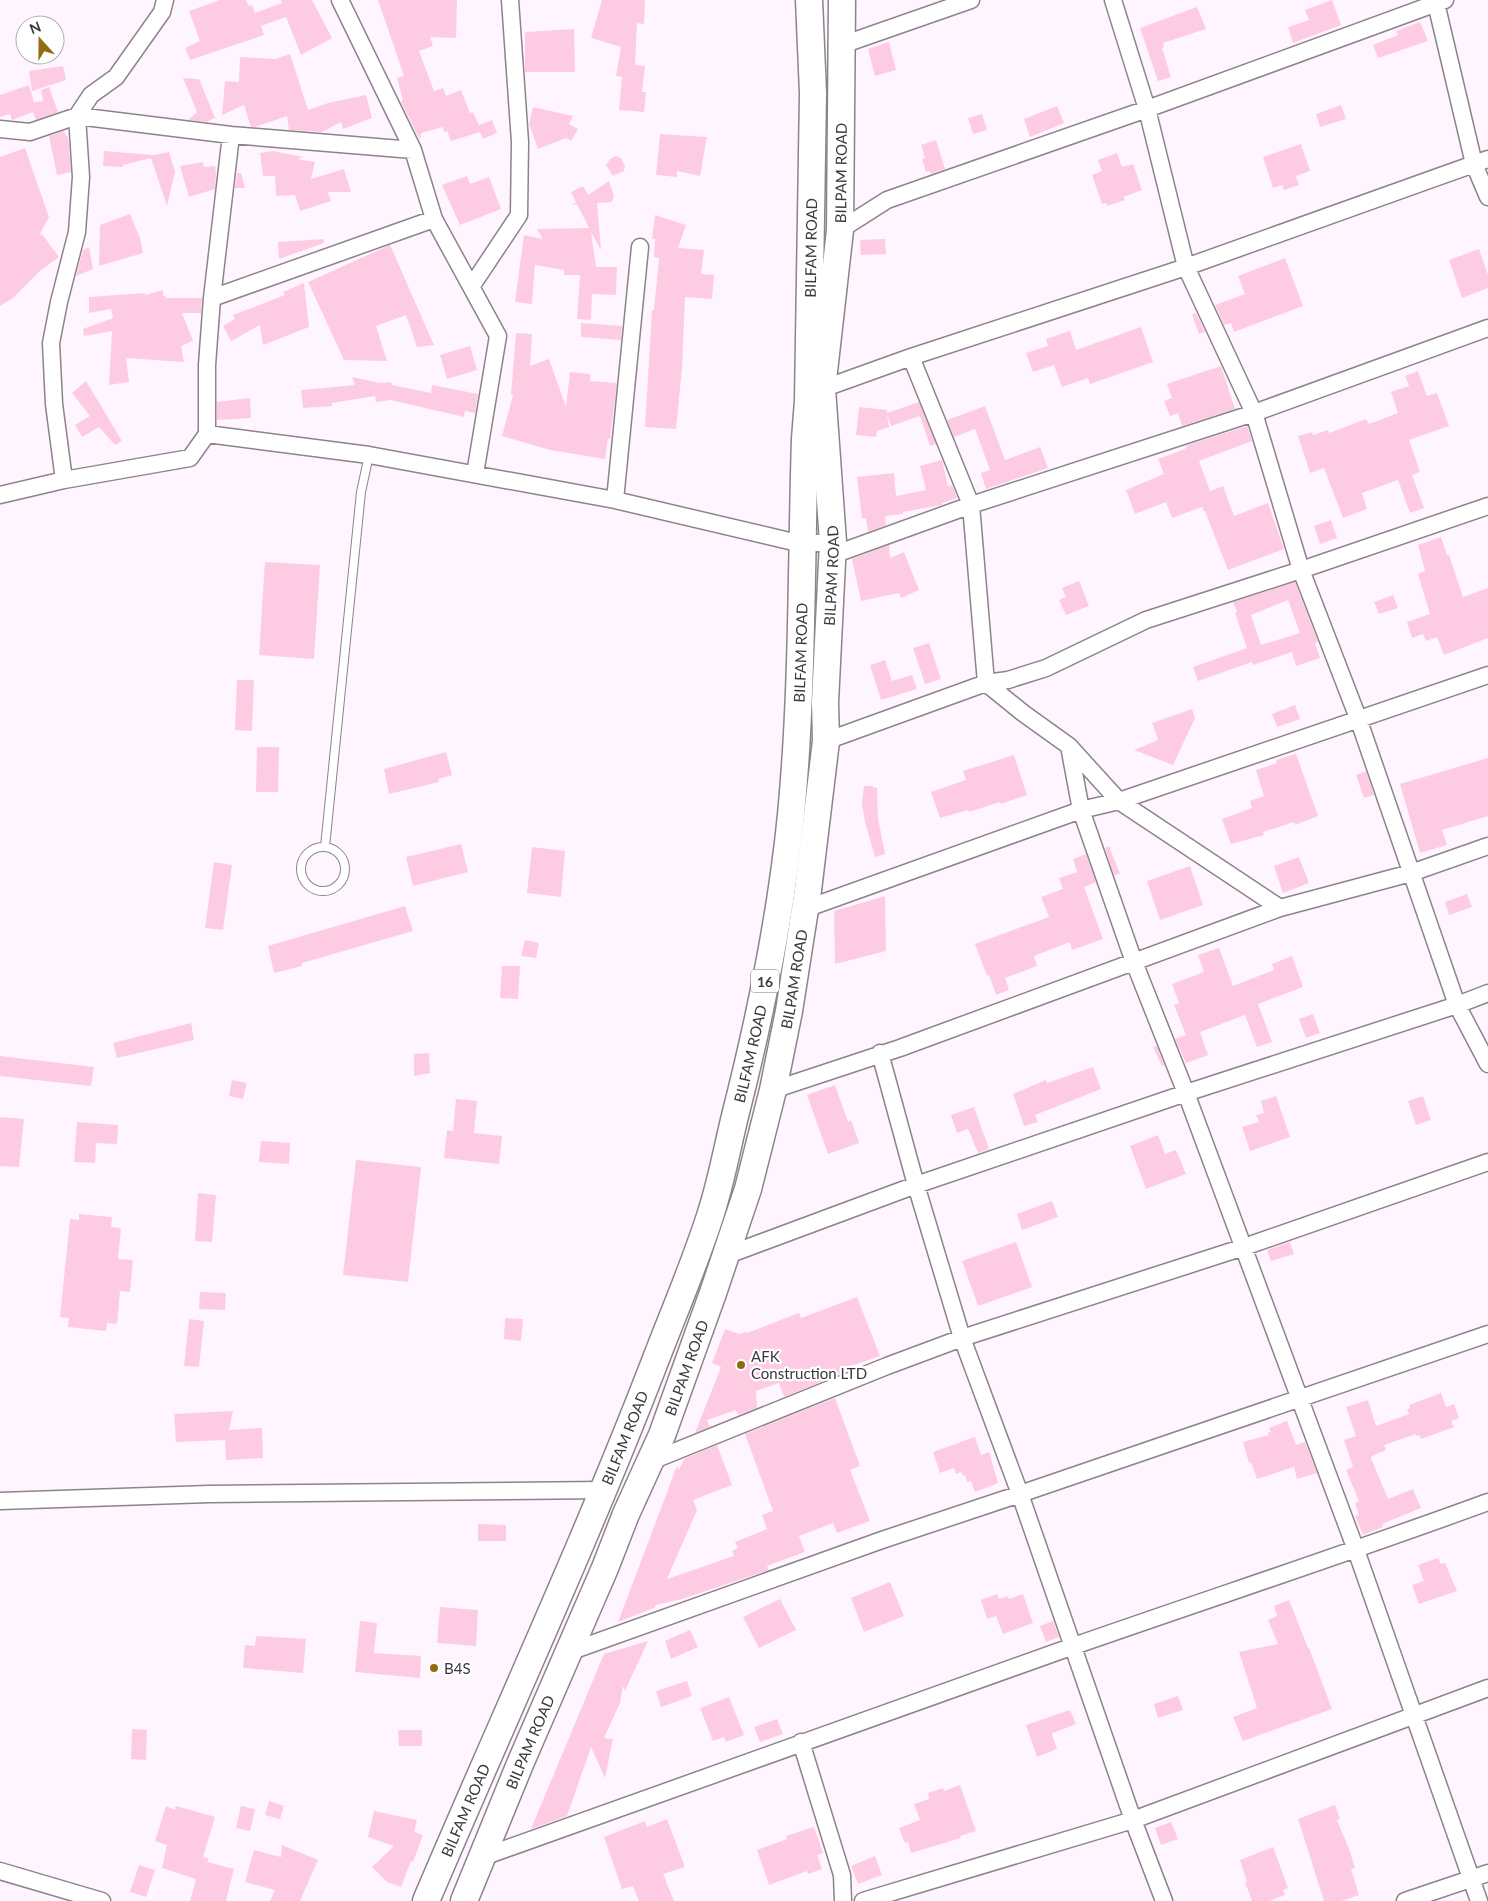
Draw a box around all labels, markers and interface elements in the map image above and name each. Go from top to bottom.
north arrow [15,15,65,65]
text: N [27,18,43,37]
street label: BILPAM ROAD [831,123,850,223]
street label: BILFAM ROAD [801,198,820,298]
street label: BILPAM ROAD [820,525,842,626]
street label: BILFAM ROAD [790,602,811,703]
street label: BILPAM ROAD [777,928,811,1030]
road number: 16 [751,969,779,992]
street label: BILFAM ROAD [730,1003,770,1104]
street label: BILPAM ROAD [661,1317,712,1418]
place label: AFK Construction LTD [751,1347,867,1382]
marker: AFK Construction LTD [735,1359,747,1371]
street label: BILFAM ROAD [597,1388,652,1487]
place label: B4S [444,1659,471,1677]
marker: B4S [428,1662,440,1674]
street label: BILPAM ROAD [502,1692,558,1792]
street label: BILFAM ROAD [437,1761,493,1859]

